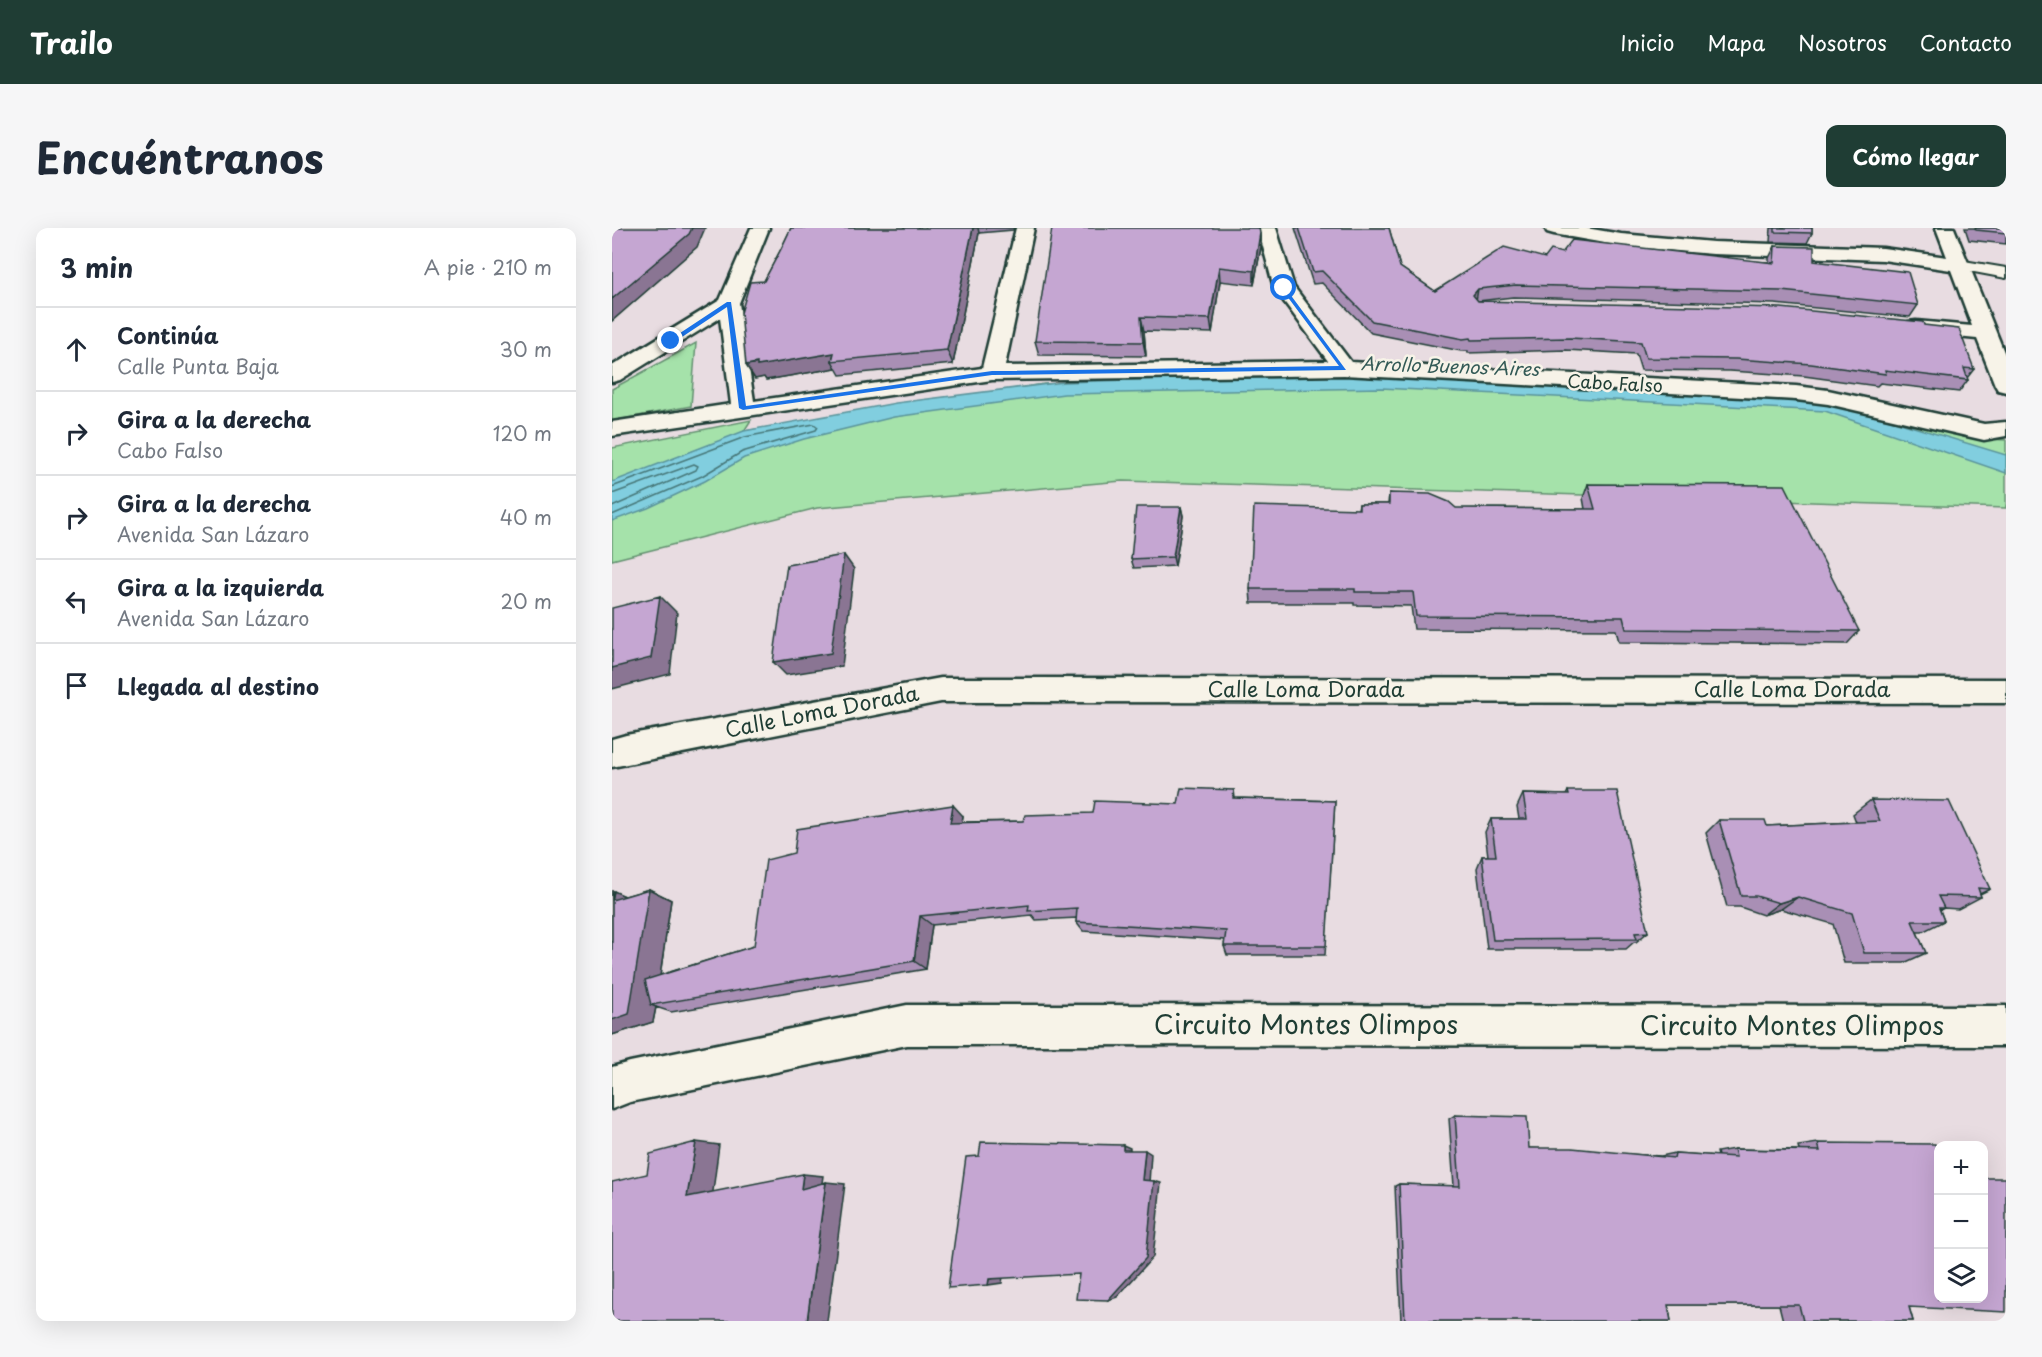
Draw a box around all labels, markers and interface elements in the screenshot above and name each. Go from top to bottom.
text: Trailo [30,21,113,64]
text: Inicio [1620,26,1674,58]
text: Mapa [1707,26,1765,58]
text: Nosotros [1798,26,1887,58]
text: Contacto [1920,26,2012,58]
text: Encuéntranos [36,125,324,188]
button: Cómo llegar [1826,125,2006,187]
text: 3 min [60,248,133,287]
text: A pie · 210 m [424,252,552,282]
route start [1270,274,1296,300]
text: Continúa [117,318,219,351]
route end [657,327,683,353]
icon: ahead [60,333,93,366]
text: 30 m [499,334,552,364]
water label: Arrollo Buenos Aires [1360,349,1541,382]
text: Calle Punta Baja [117,351,279,381]
street label: Cabo Falso [1567,367,1663,398]
text: Gira a la derecha [117,402,311,435]
icon: right [60,417,93,450]
text: 120 m [493,418,552,448]
text: Cabo Falso [117,435,223,465]
text: Gira a la derecha [117,486,311,519]
icon: right [60,501,93,534]
text: 40 m [500,502,552,532]
text: Avenida San Lázaro [117,519,309,549]
text: Gira a la izquierda [117,570,324,603]
icon: left [60,585,93,618]
text: 20 m [500,586,552,616]
text: Avenida San Lázaro [117,603,309,633]
icon: arrive [60,669,93,702]
text: Llegada al destino [117,669,319,702]
street label: Calle Loma Dorada [1208,672,1405,704]
street label: Calle Loma Dorada [1694,672,1891,704]
street label: Calle Loma Dorada [722,675,922,745]
street label: Circuito Montes Olimpos [1154,1004,1458,1043]
street label: Circuito Montes Olimpos [1640,1005,1944,1044]
map controls [1934,1141,1988,1303]
button: + [1934,1141,1988,1195]
button: − [1934,1195,1988,1249]
button: layers [1934,1249,1988,1303]

